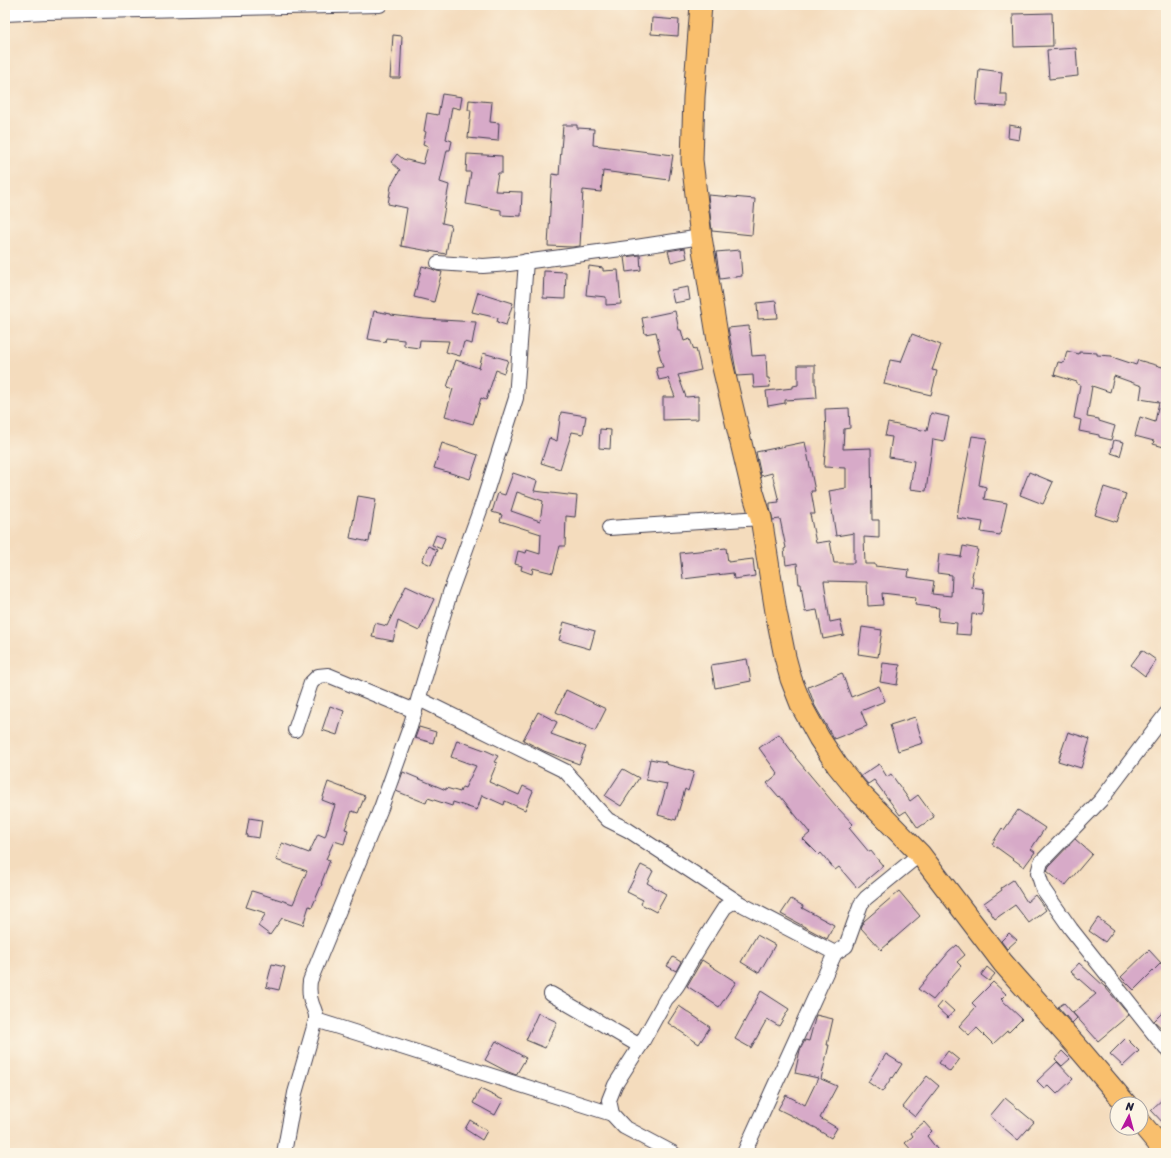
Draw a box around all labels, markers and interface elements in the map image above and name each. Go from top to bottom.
north arrow [1109,1096,1149,1136]
text: N [1124,1097,1135,1116]

